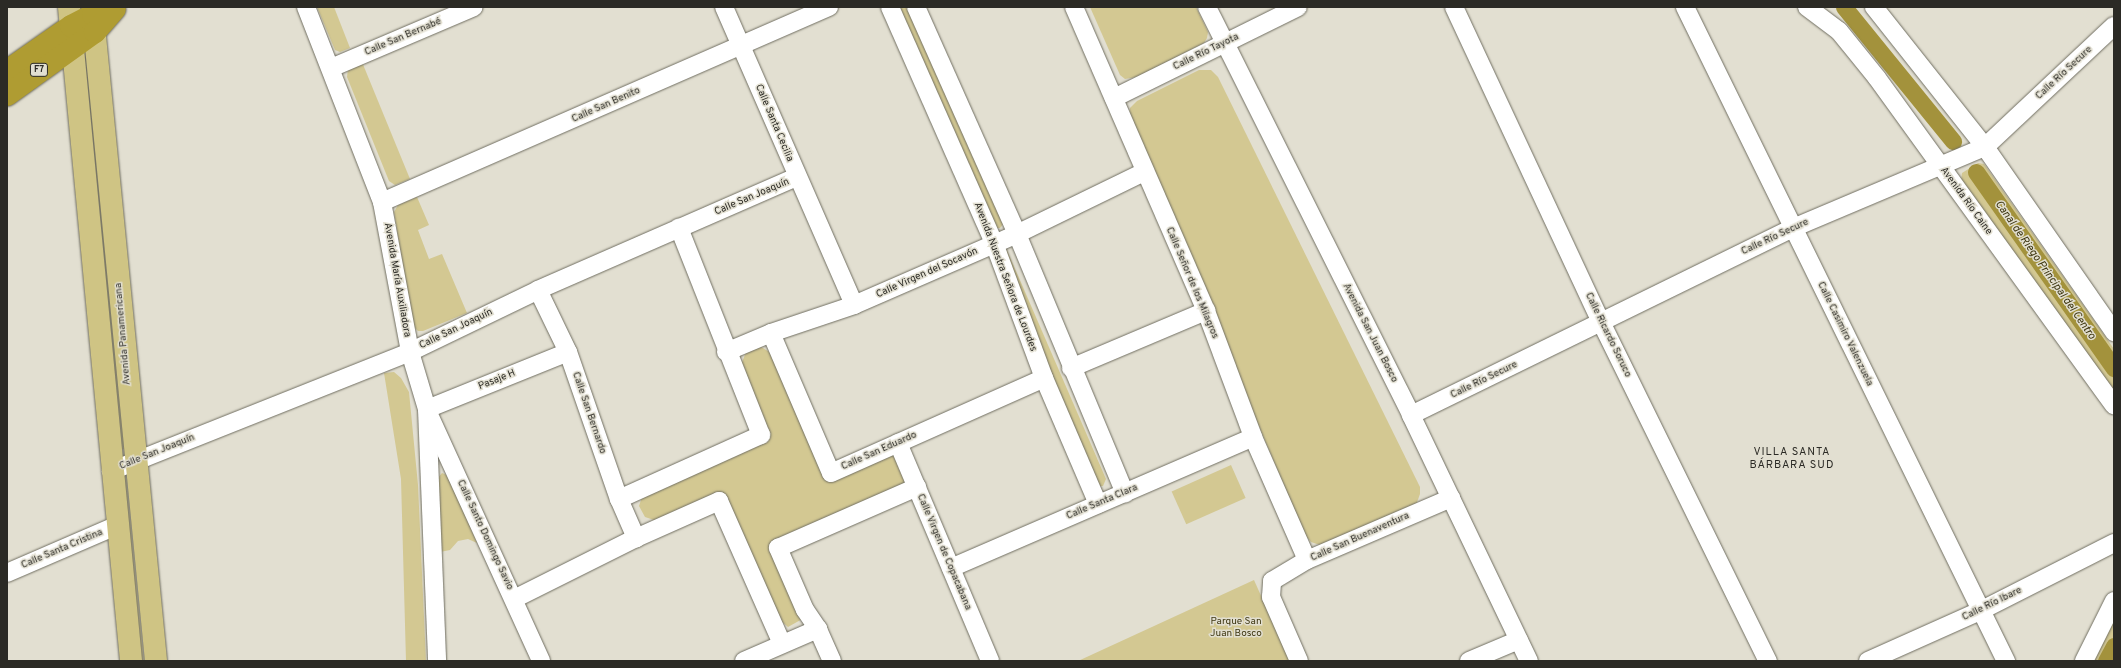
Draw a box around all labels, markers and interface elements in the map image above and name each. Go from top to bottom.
street label: Calle San Bernabé [363,15,443,59]
street label: Calle Río Tayota [1171,31,1241,73]
street label: Calle Río Secure [2033,44,2095,102]
road number: F7 [29,63,49,77]
street label: Calle Santa Cecilia [752,83,796,163]
street label: Calle San Benito [570,85,642,125]
street label: Avenida Río Caine [1937,165,1995,237]
street label: Calle San Joaquín [713,176,791,218]
water label: Canal de Riego Principal del Centro [1992,198,2098,342]
street label: Avenida Nuestra Señora de Lourdes [971,201,1039,353]
street label: Calle Río Secure [1739,216,1811,258]
street label: Avenida María Auxiliadora [381,222,413,338]
street label: Calle Señor de los Milagros [1163,225,1221,341]
street label: Calle Virgen del Socavón [874,245,980,301]
street label: Calle Casimiro Valenzuela [1814,280,1876,388]
street label: Avenida San Juan Bosco [1340,281,1400,385]
street label: Avenida Panamericana [113,282,133,386]
street label: Calle Ricardo Soruco [1582,291,1634,379]
street label: Calle San Joaquín [417,306,495,352]
street label: Calle Río Secure [1449,359,1519,401]
street label: Pasaje H [477,367,517,393]
street label: Calle San Bernardo [569,370,609,456]
street label: Calle San Eduardo [839,429,919,473]
street label: Calle San Joaquín [118,431,196,473]
district label: VILLA SANTA BÁRBARA SUD [1749,446,1835,472]
street label: Calle Santo Domingo Savio [454,478,516,592]
street label: Calle Santa Clara [1065,482,1139,522]
street label: Calle Virgen de Copacabana [914,492,974,612]
street label: Calle San Buenaventura [1309,510,1411,564]
street label: Calle Santa Cristina [19,526,105,572]
street label: Calle Río Ibare [1960,584,2024,624]
park label: Parque San Juan Bosco [1210,615,1262,638]

